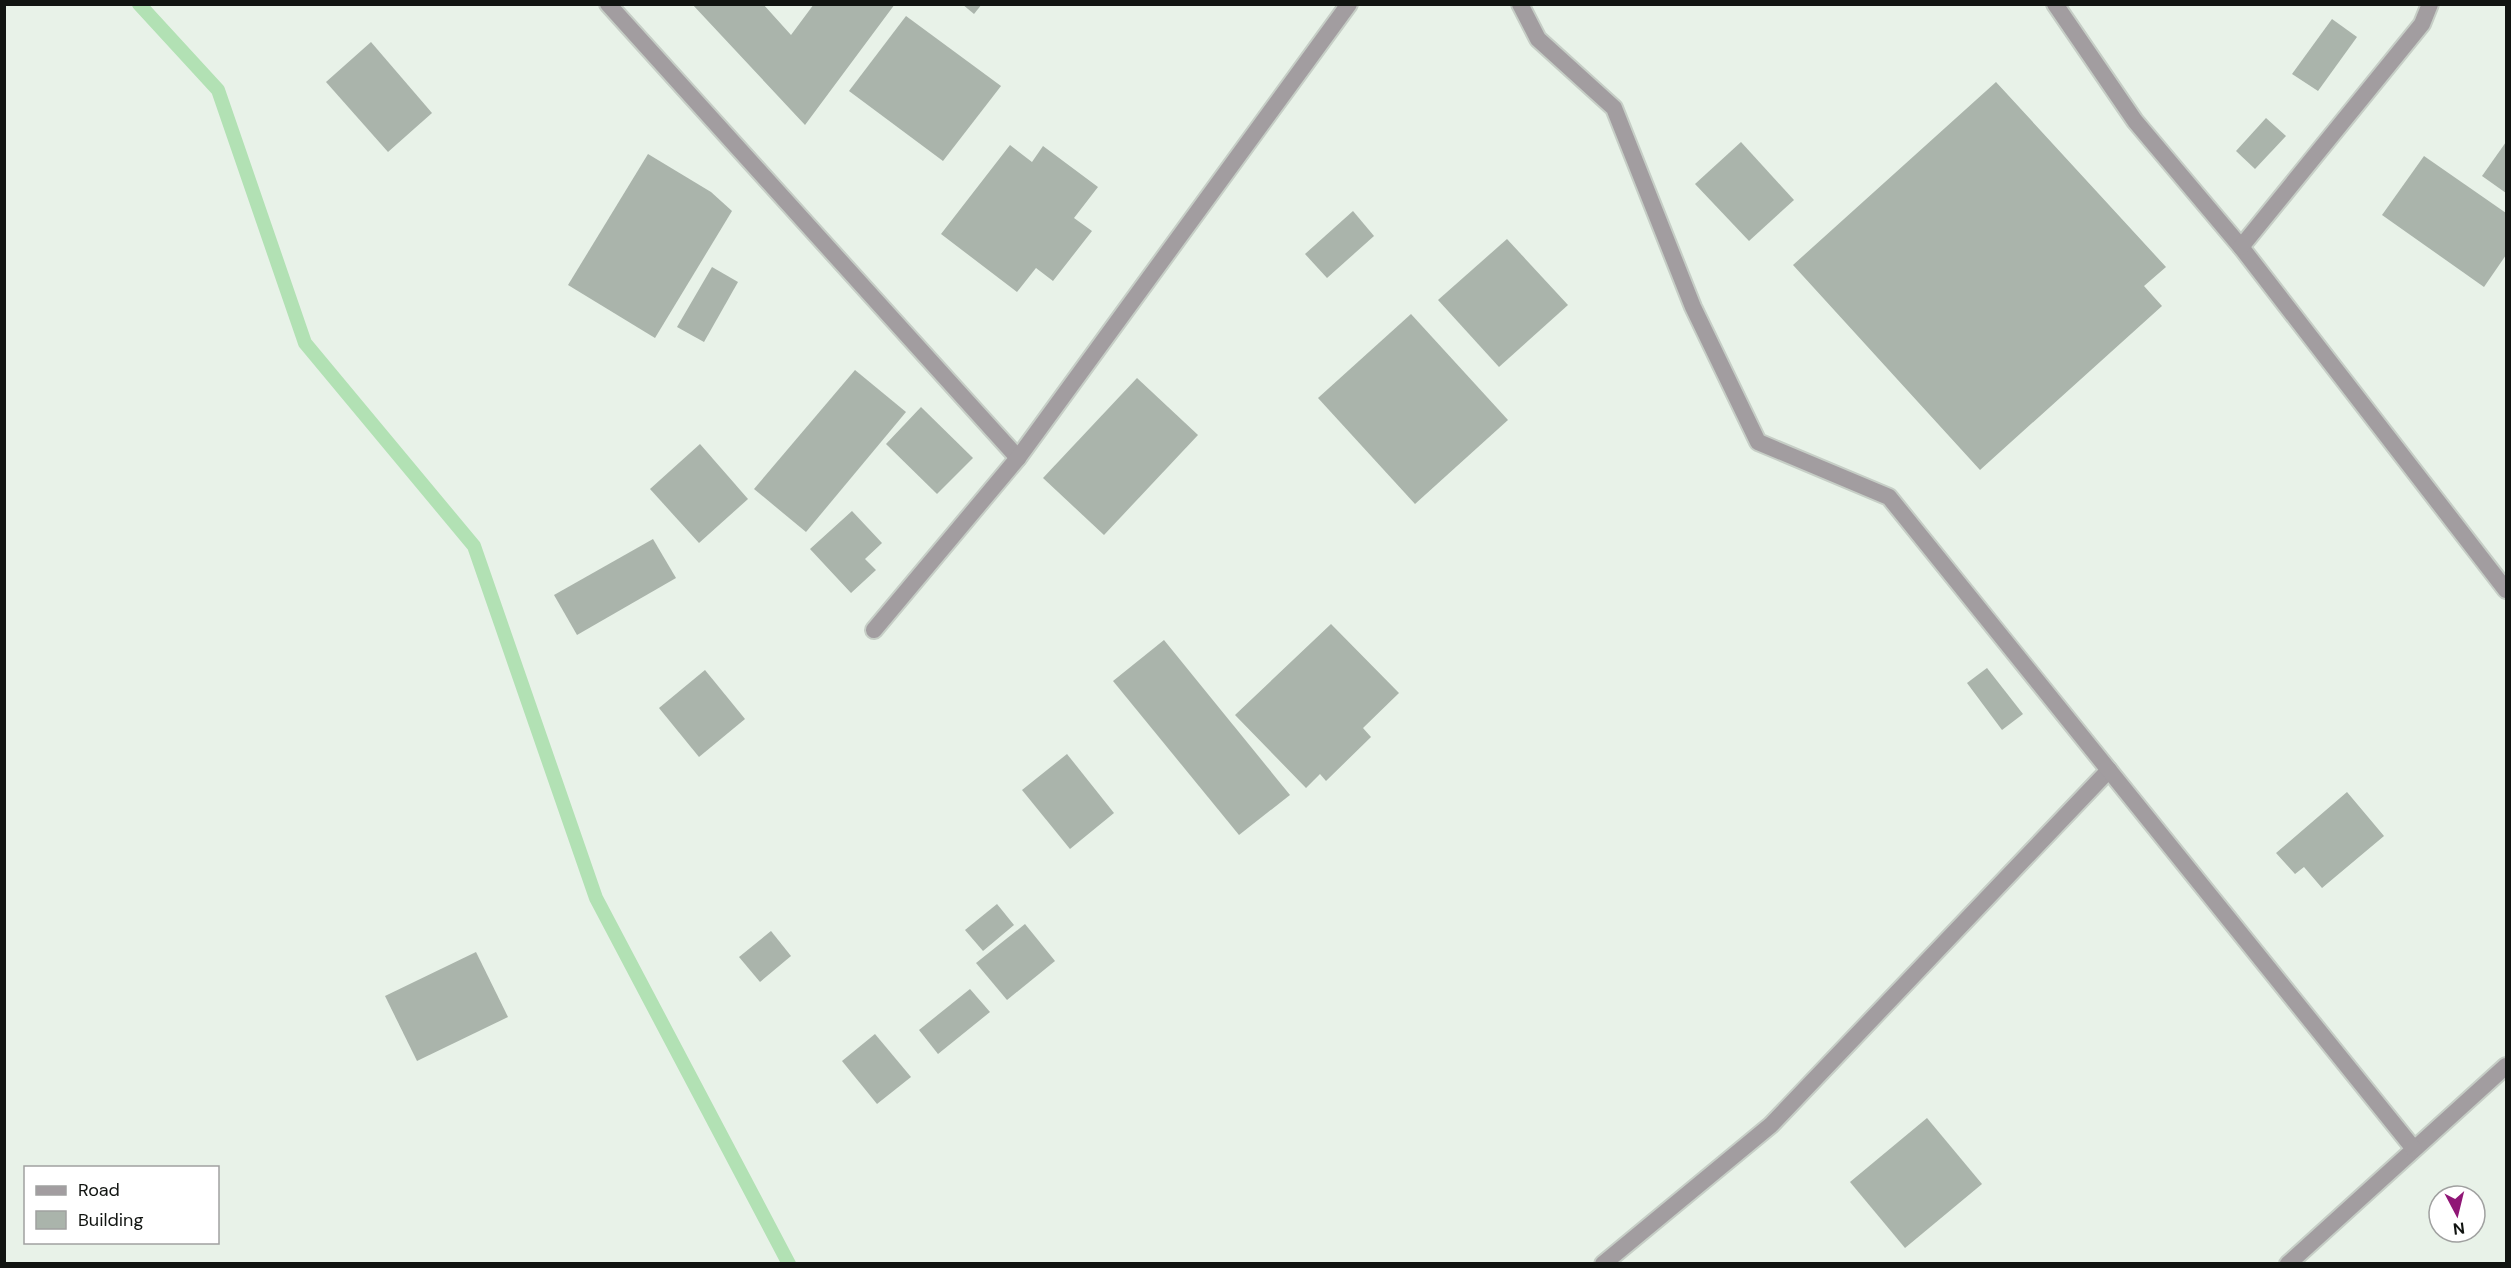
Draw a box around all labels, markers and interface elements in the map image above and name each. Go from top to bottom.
legend [24,1166,219,1244]
text: Road [78,1178,120,1202]
north arrow [2427,1184,2487,1244]
text: Building [78,1208,143,1232]
text: N [2452,1217,2466,1240]

